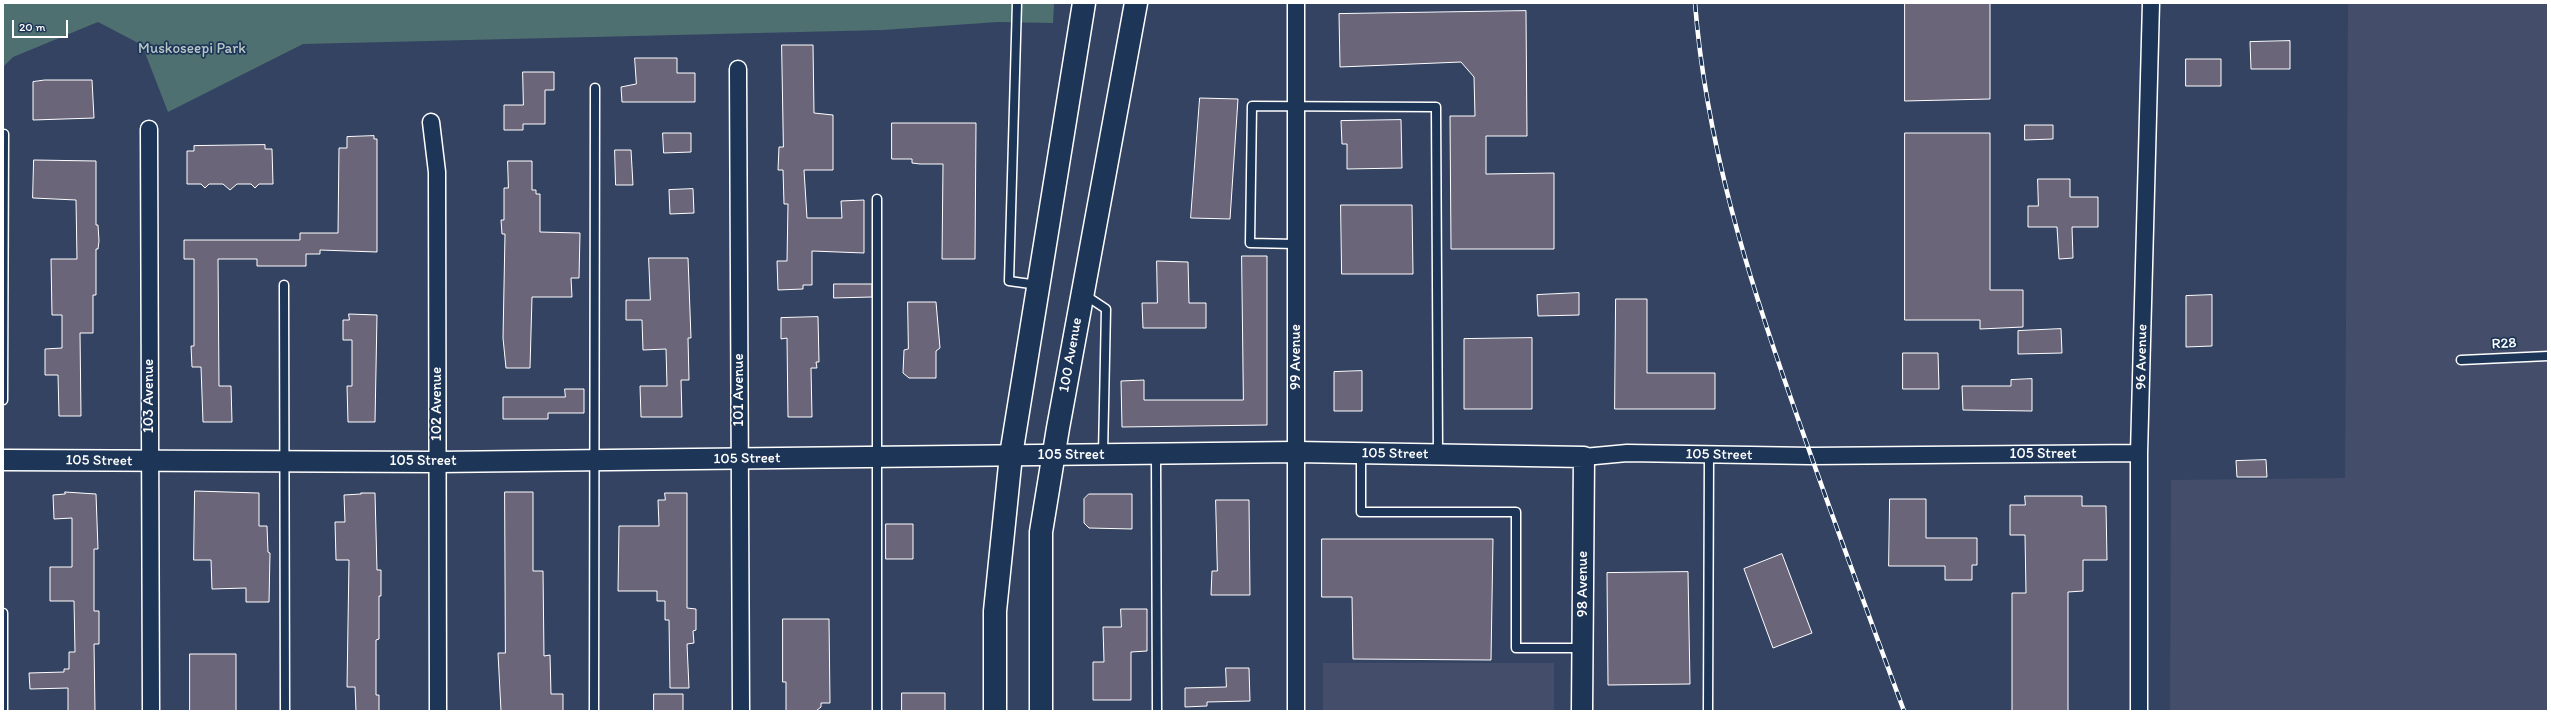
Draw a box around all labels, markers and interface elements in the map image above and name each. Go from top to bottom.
scale bar [14,12,70,38]
text: 20 m [19,20,46,34]
park label: Muskoseepi Park [138,40,246,58]
street label: 100 Avenue [1056,316,1086,394]
street label: 99 Avenue [1287,324,1305,390]
street label: 96 Avenue [2132,324,2152,390]
street label: R28 [2491,334,2517,354]
street label: 101 Avenue [730,353,748,427]
street label: 103 Avenue [140,359,158,433]
street label: 102 Avenue [428,367,446,441]
street label: 105 Street [1361,444,1429,464]
street label: 105 Street [1685,445,1753,465]
street label: 105 Street [2009,445,2077,463]
street label: 105 Street [1037,446,1105,464]
street label: 105 Street [713,449,781,469]
street label: 105 Street [65,451,133,471]
street label: 105 Street [389,452,457,470]
street label: 98 Avenue [1574,551,1592,617]

